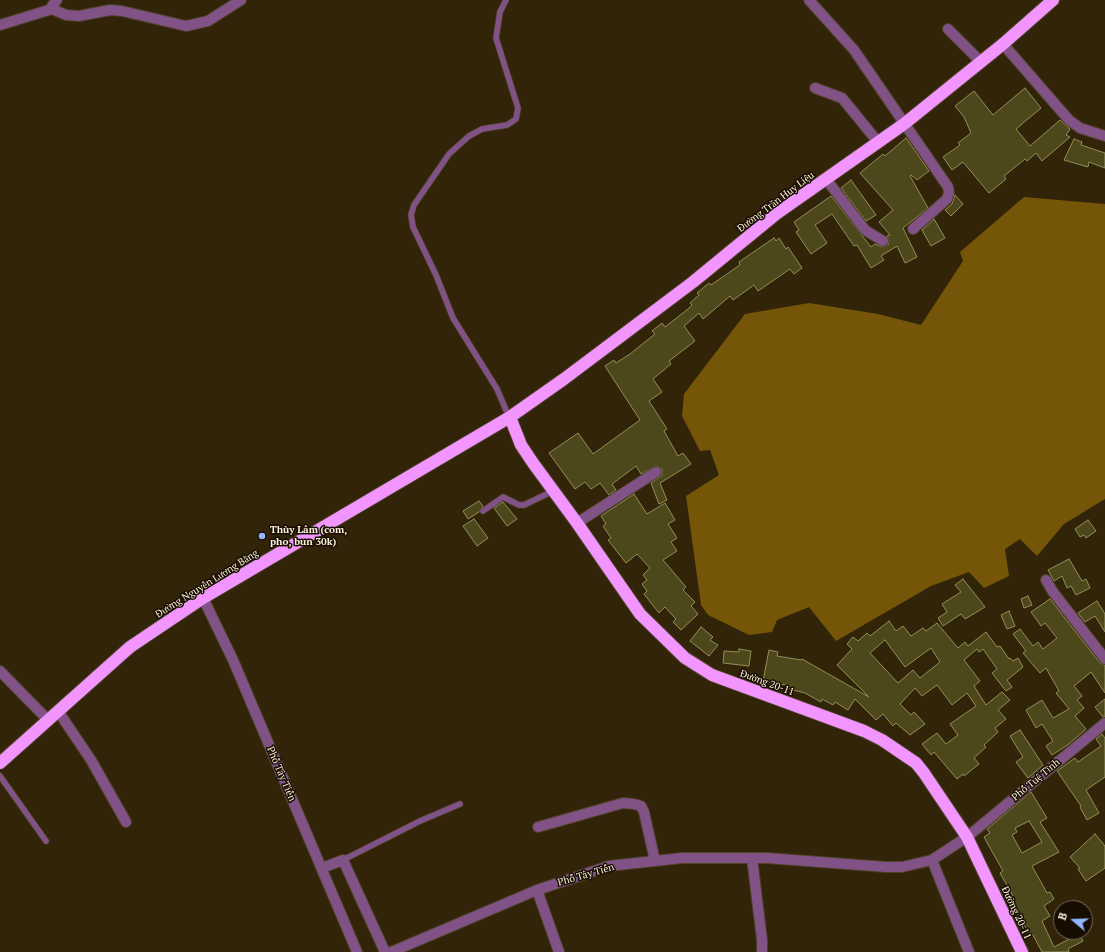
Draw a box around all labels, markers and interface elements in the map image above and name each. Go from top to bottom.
street label: Đường Trần Huy Liệu [735,169,817,235]
place label: Thùy Lâm (com, pho, bun 30k) [270,524,347,548]
marker: Thùy Lâm (com, pho, bun 30k) [257,531,267,541]
street label: Đường Nguyễn Lương Bằng [153,547,261,621]
street label: Đường 20-11 [738,668,796,698]
street label: Phố Tây Tiến [264,745,298,803]
street label: Phố Tuệ Tĩnh [1010,756,1062,804]
street label: Phố Tây Tiến [556,861,616,889]
street label: Đường 20-11 [999,885,1033,941]
north arrow [1053,900,1093,940]
text: B [1055,911,1070,922]

